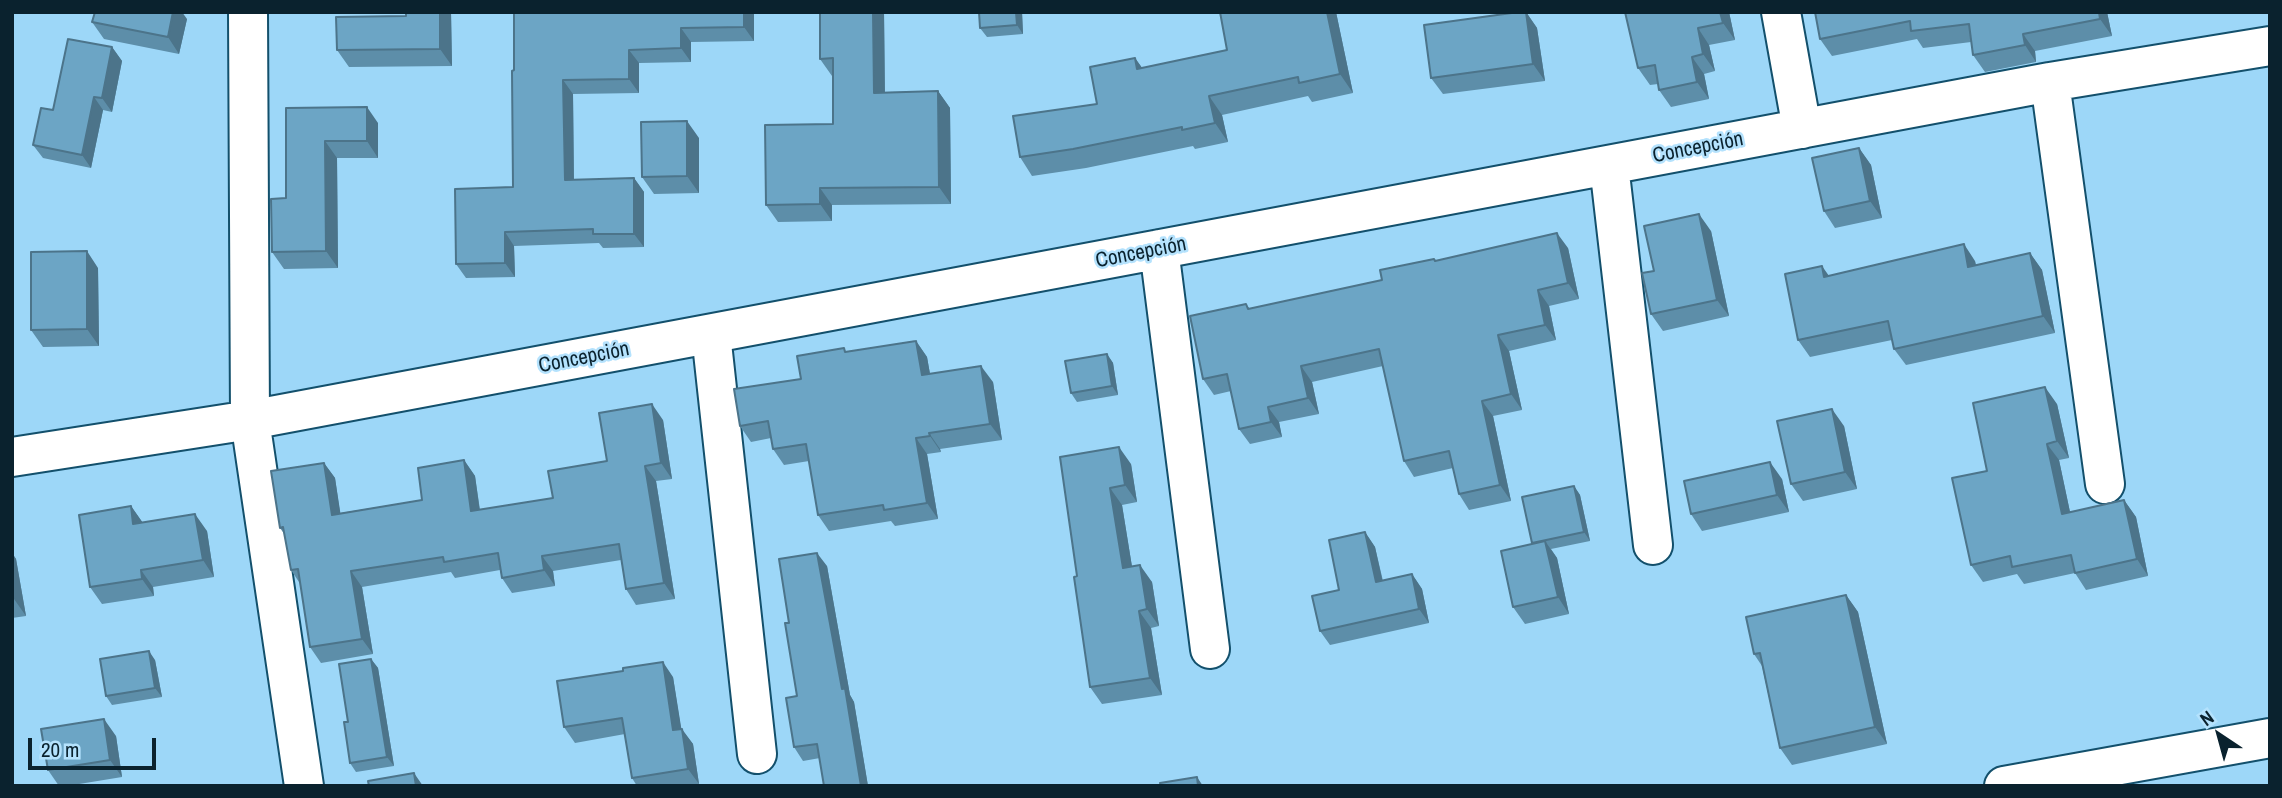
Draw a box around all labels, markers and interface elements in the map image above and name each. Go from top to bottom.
street label: Concepción [1650,127,1746,169]
street label: Concepción [1093,232,1189,274]
street label: Concepción [536,337,632,379]
north arrow [2184,700,2254,770]
text: N [2194,704,2219,732]
scale bar [32,724,159,768]
text: 20 m [41,735,79,764]

